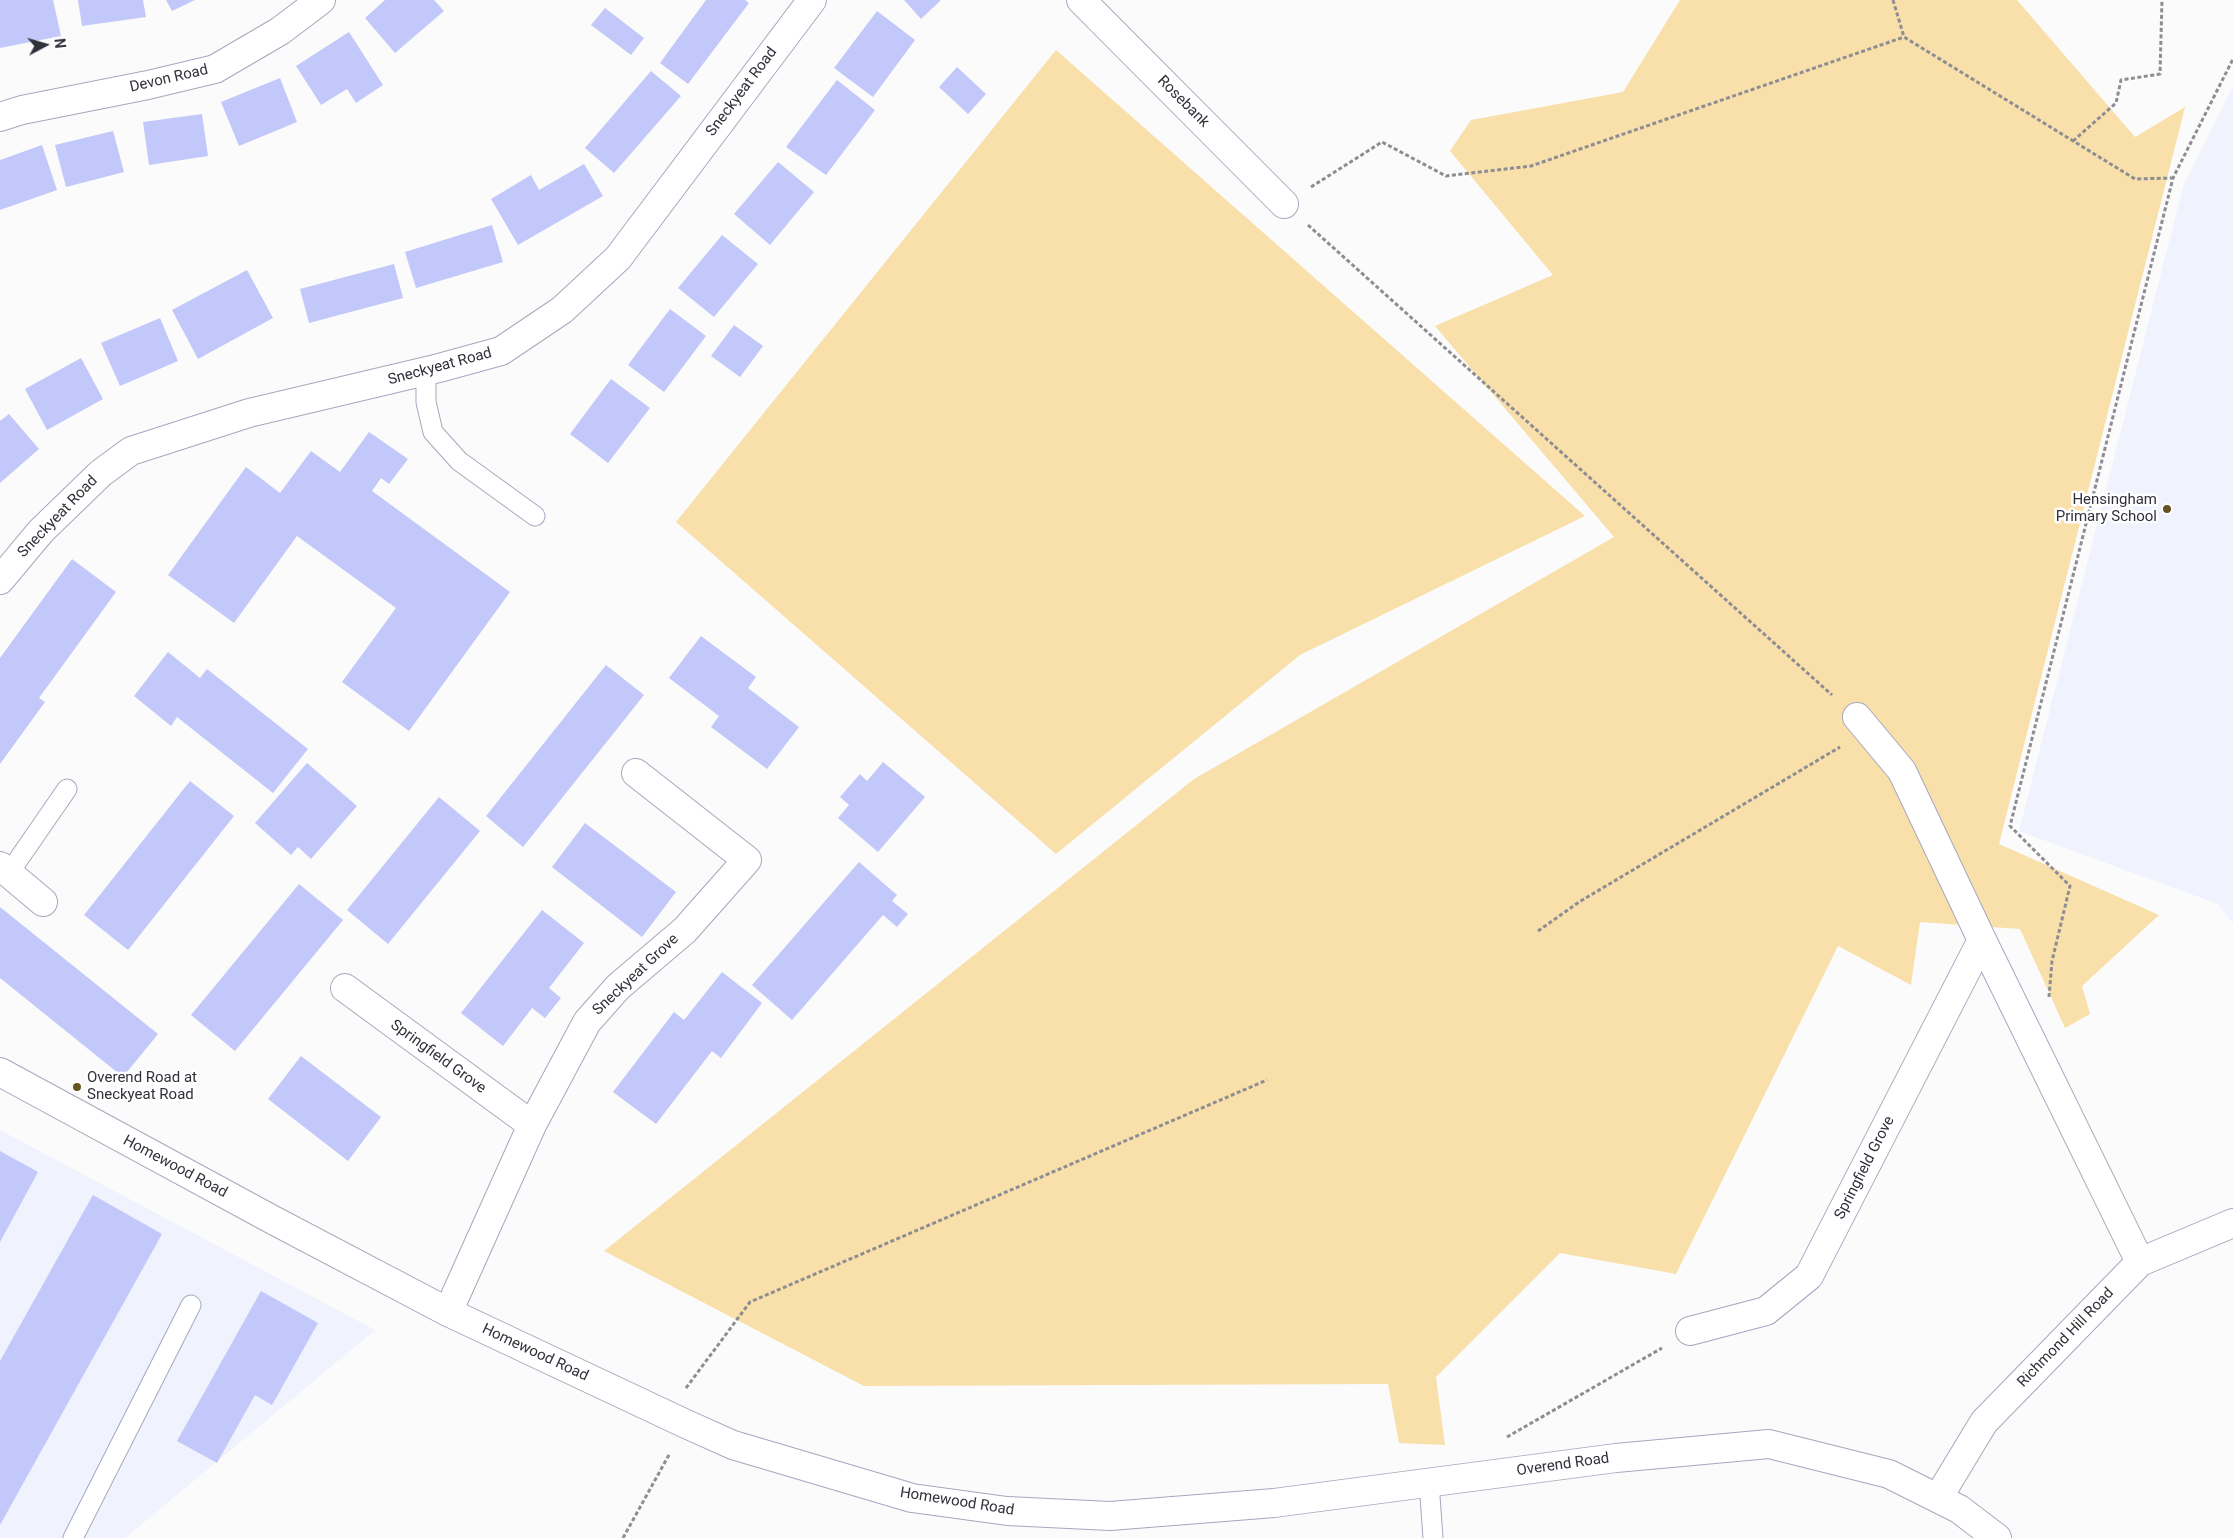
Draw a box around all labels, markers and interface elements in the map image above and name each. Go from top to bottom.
north arrow [20,20,70,70]
text: N [51,38,68,49]
street label: Sneckyeat Road [703,44,781,140]
street label: Devon Road [128,61,210,97]
street label: Rosebank [1153,72,1213,132]
street label: Sneckyeat Road [386,344,494,390]
street label: Sneckyeat Road [14,472,102,562]
place label: Hensingham Primary School [2056,491,2157,526]
marker: Hensingham Primary School [2161,503,2173,515]
street label: Sneckyeat Grove [589,931,683,1019]
street label: Springfield Grove [387,1016,489,1098]
place label: Overend Road at Sneckyeat Road [87,1069,197,1104]
marker: Overend Road at Sneckyeat Road [71,1081,83,1093]
street label: Springfield Grove [1831,1113,1899,1223]
street label: Homewood Road [120,1132,230,1202]
street label: Richmond Hill Road [2014,1285,2118,1391]
street label: Homewood Road [479,1320,591,1386]
street label: Overend Road [1516,1450,1610,1480]
street label: Homewood Road [899,1484,1015,1520]

